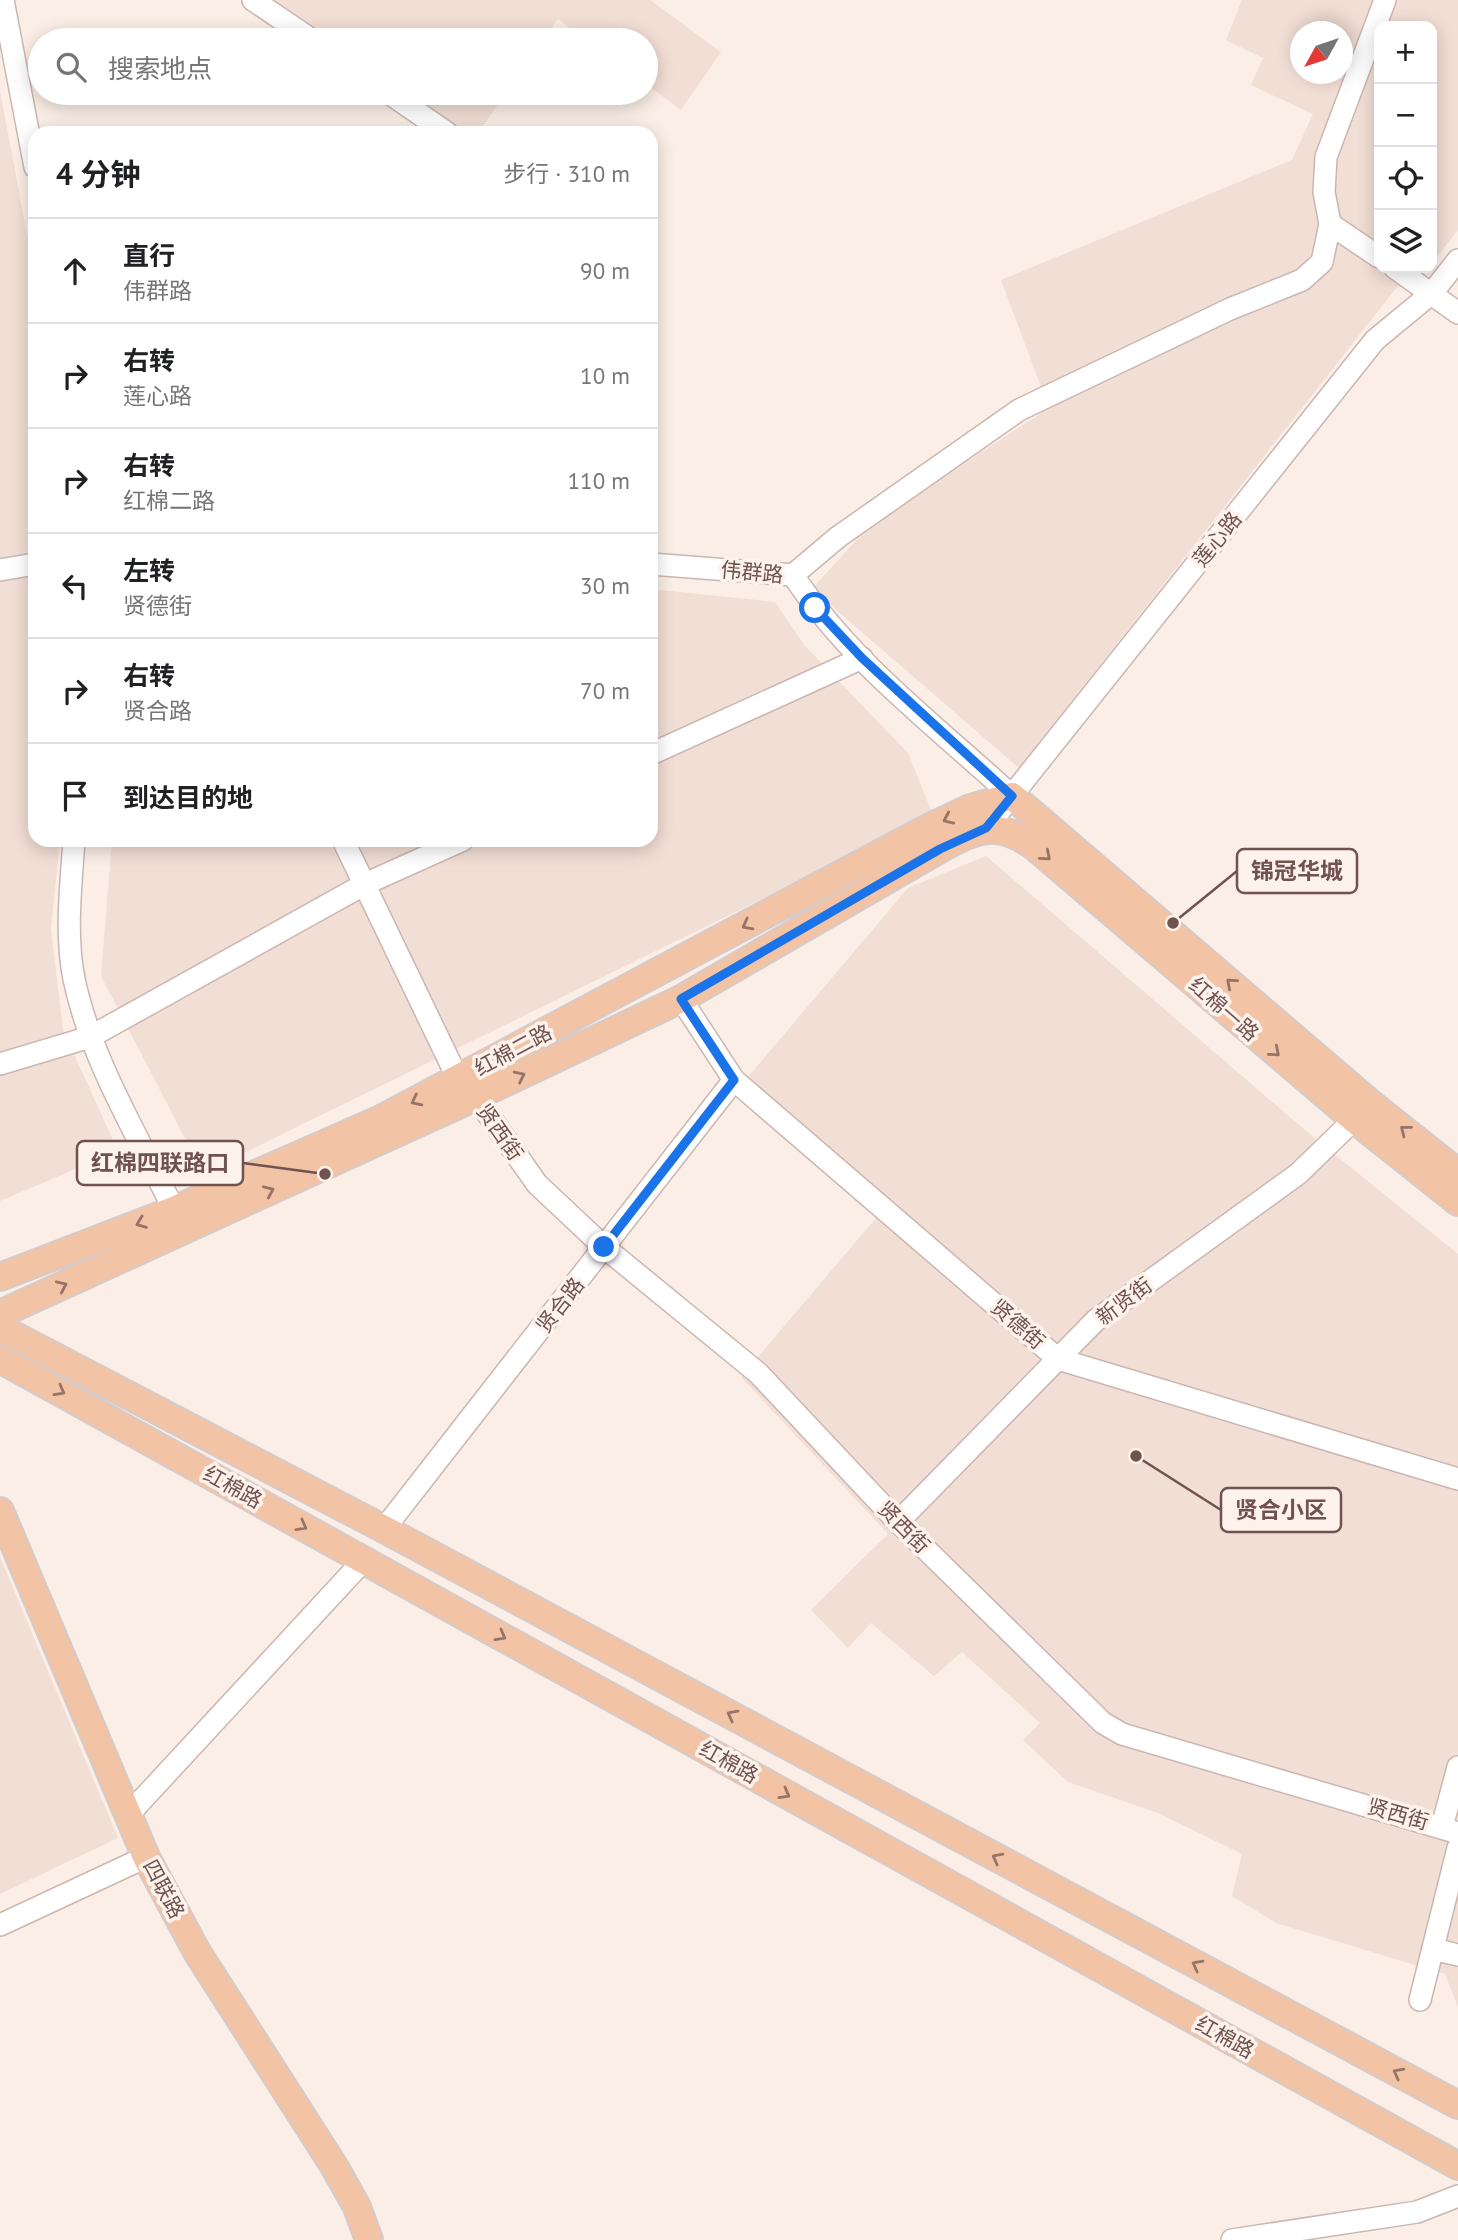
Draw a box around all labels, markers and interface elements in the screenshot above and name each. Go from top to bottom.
north arrow [1290,21,1353,84]
map controls [1374,21,1437,273]
button: + [1374,21,1437,84]
search box [28,28,658,105]
icon: search [52,48,90,86]
text: 搜索地点 [108,52,212,85]
button: − [1374,84,1437,147]
button: locate [1374,147,1437,210]
text: 4 分钟 [56,154,141,193]
text: 步行 · 310 m [503,159,630,188]
button: layers [1374,210,1437,273]
text: 直行 [123,239,175,272]
icon: ahead [56,252,94,290]
text: 90 m [580,256,630,285]
text: 伟群路 [123,276,192,305]
text: 右转 [123,344,175,377]
icon: right [56,357,94,395]
text: 10 m [580,361,630,390]
text: 莲心路 [123,381,192,410]
text: 右转 [123,449,175,482]
icon: right [56,462,94,500]
text: 110 m [568,466,630,495]
text: 红棉二路 [123,486,215,515]
street label: 莲心路 [1187,506,1247,572]
text: 左转 [123,554,175,587]
street label: 伟群路 [719,556,785,588]
icon: left [56,567,94,605]
text: 30 m [580,571,630,600]
text: 贤德街 [123,591,192,620]
route start [799,592,830,623]
text: 右转 [123,659,175,692]
icon: right [56,672,94,710]
text: 70 m [580,676,630,705]
text: 贤合路 [123,696,192,725]
icon: arrive [56,777,94,815]
text: 到达目的地 [123,781,253,814]
one-way arrow [943,811,955,825]
one-way arrow [1038,848,1051,860]
callout: 锦冠华城 [1237,849,1357,893]
text: 锦冠华城 [1251,856,1343,885]
one-way arrow [742,916,754,930]
street label: 红棉一路 [1183,971,1265,1047]
one-way arrow [1226,979,1239,991]
street label: 红棉二路 [470,1018,556,1082]
one-way arrow [1266,1044,1279,1056]
one-way arrow [513,1070,525,1084]
one-way arrow [411,1092,423,1106]
street label: 贤西街 [471,1098,529,1166]
one-way arrow [1400,1126,1412,1139]
callout: 红棉四联路口 [77,1141,243,1185]
text: 红棉四联路口 [91,1148,229,1177]
one-way arrow [262,1185,274,1199]
one-way arrow [136,1214,148,1228]
route end [588,1231,619,1262]
street label: 新贤街 [1091,1271,1157,1331]
street label: 贤合路 [530,1272,590,1338]
one-way arrow [55,1280,67,1294]
street label: 贤德街 [985,1293,1051,1355]
one-way arrow [53,1383,65,1396]
street label: 红棉路 [199,1460,267,1514]
callout: 贤合小区 [1221,1488,1341,1532]
street label: 贤西街 [872,1495,936,1559]
text: 贤合小区 [1235,1495,1327,1524]
one-way arrow [294,1518,307,1531]
one-way arrow [493,1628,506,1641]
one-way arrow [726,1710,739,1724]
street label: 红棉路 [695,1735,763,1789]
one-way arrow [778,1785,791,1799]
street label: 贤西街 [1364,1792,1432,1836]
one-way arrow [992,1852,1004,1866]
street label: 四联路 [137,1855,191,1923]
one-way arrow [1192,1960,1205,1973]
street label: 红棉路 [1191,2010,1259,2064]
one-way arrow [1393,2067,1405,2081]

